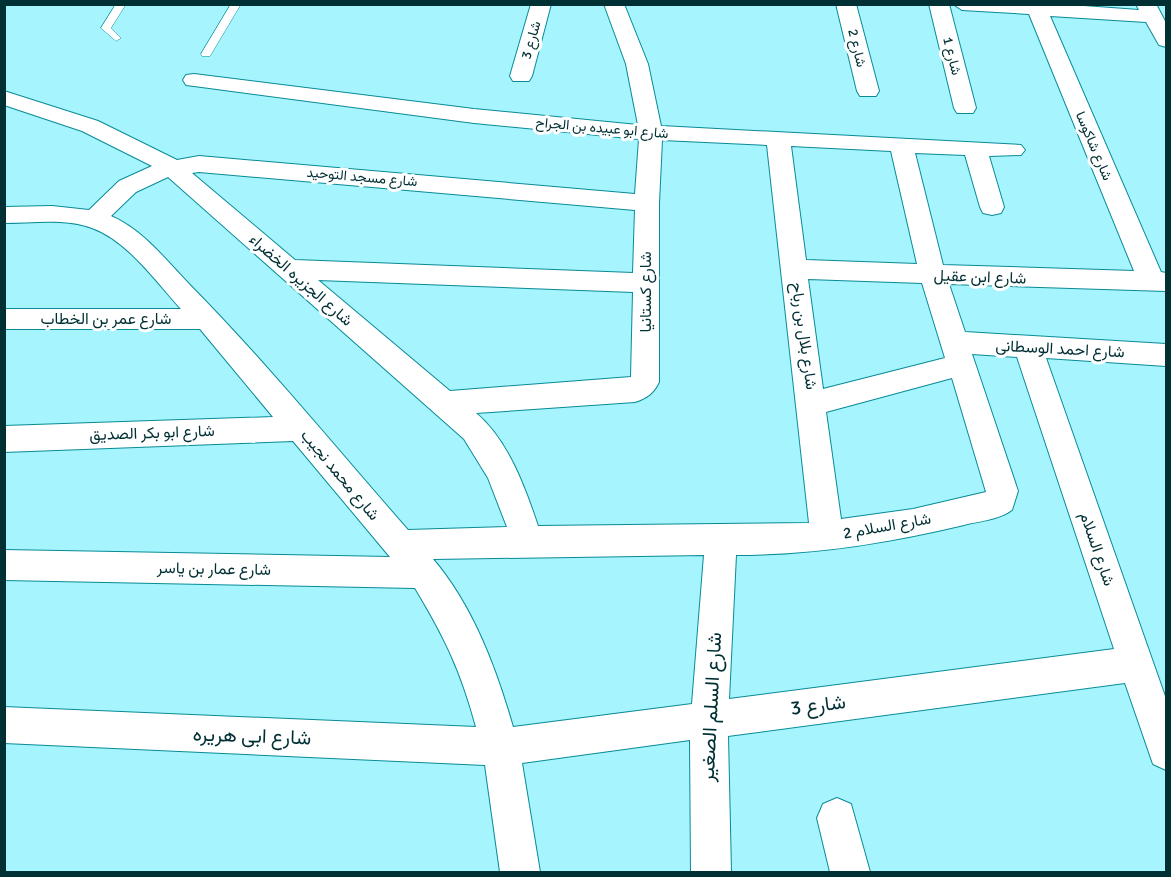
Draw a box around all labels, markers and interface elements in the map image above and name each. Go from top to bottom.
street label: شارع 3 [517,19,546,62]
street label: شارع 2 [842,27,870,69]
street label: شارع 1 [937,35,965,77]
street label: شارع شاكوسا [1070,109,1116,184]
street label: شارع ابو عبيده بن الجراح [535,114,669,144]
street label: شارع مسجد التوحيد [306,164,418,192]
street label: شارع الجزيره الخضراء [244,230,357,331]
street label: شارع كستانيا [636,251,657,333]
street label: شارع ابن عقيل [933,265,1027,290]
street label: شارع بلال بن رباح [786,281,821,391]
street label: شارع عمر بن الخطاب [41,309,171,330]
street label: شارع احمد الوسطانى [995,336,1125,363]
street label: شارع ابو بكر الصديق [89,421,215,446]
street label: شارع محمد نجيب [295,425,384,525]
street label: شارع السلام 2 [842,508,933,545]
street label: شارع السلام [1074,509,1119,589]
street label: شارع عمار بن ياسر [156,558,271,581]
street label: شارع السلم الصغير [695,631,728,784]
street label: شارع 3 [789,689,847,722]
street label: شارع ابى هريره [192,721,312,752]

